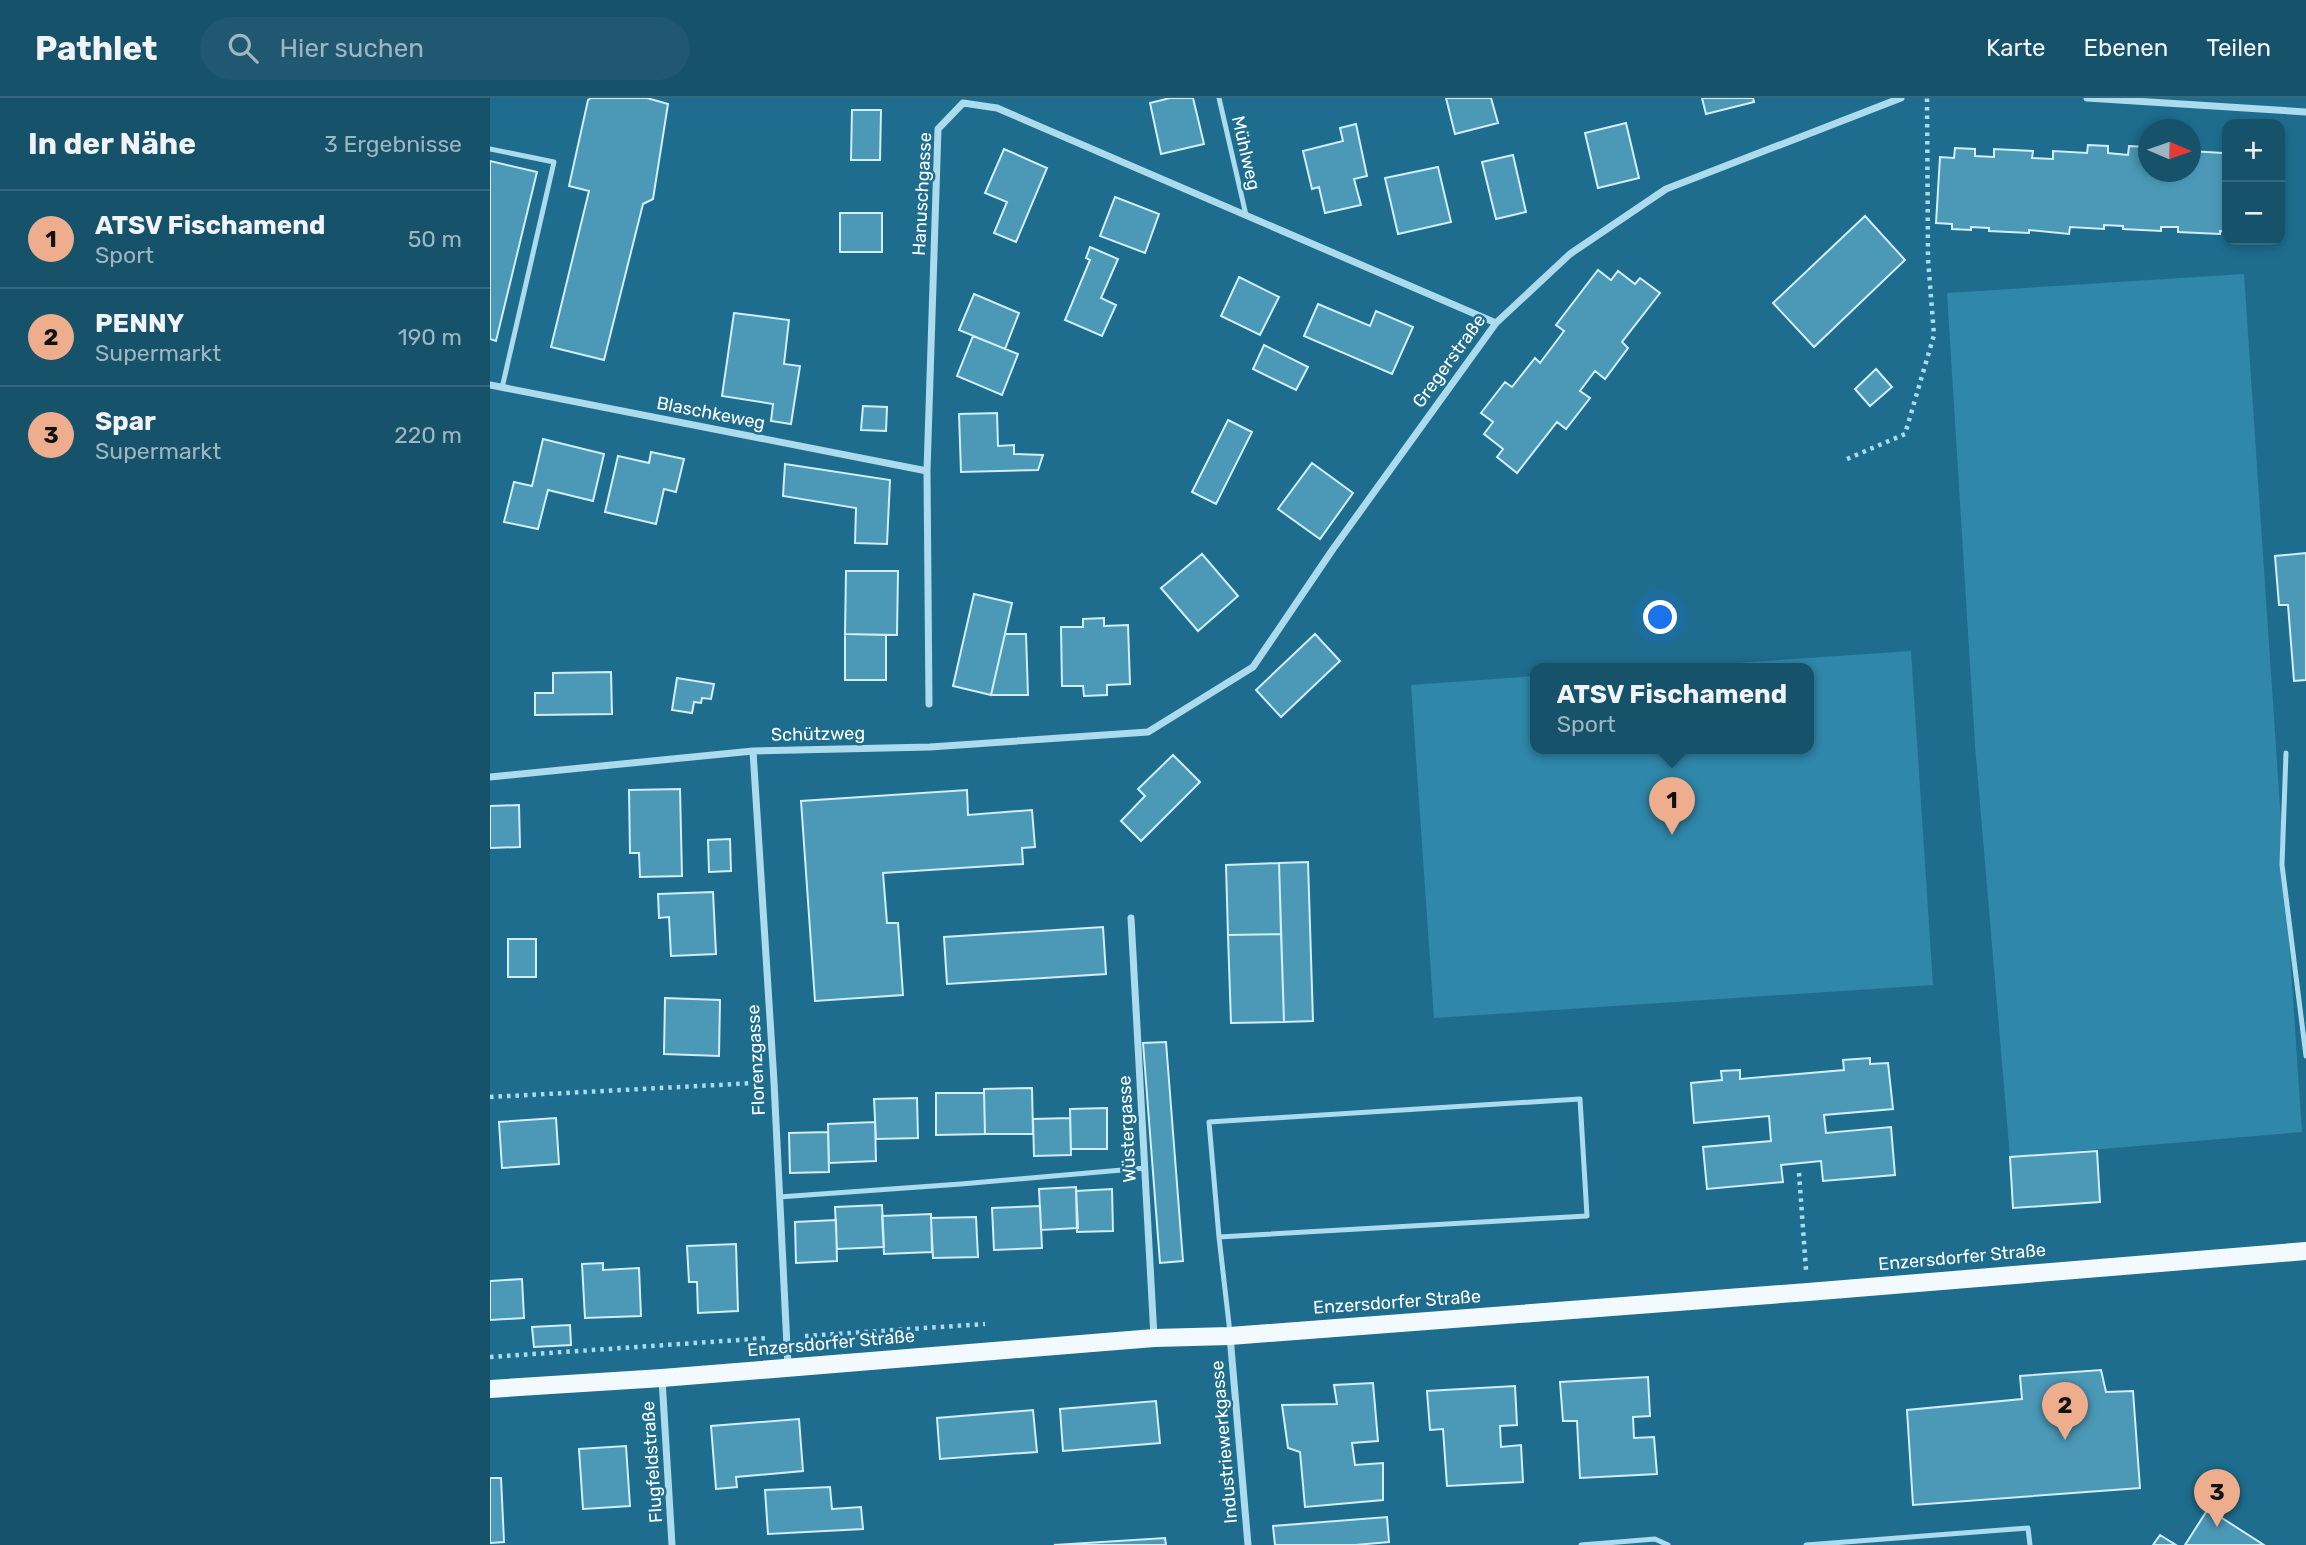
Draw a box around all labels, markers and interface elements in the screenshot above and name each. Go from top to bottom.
search box [200,17,690,80]
text: Pathlet [35,29,158,68]
icon: search [224,29,262,67]
text: Hier suchen [280,33,424,64]
text: Karte [1986,34,2046,62]
text: Ebenen [2084,34,2168,62]
text: Teilen [2206,34,2271,62]
street label: Mühlweg [1227,114,1265,192]
north arrow [2138,119,2201,182]
map controls [2222,119,2285,245]
button: + [2222,119,2285,182]
text: In der Nähe [28,126,196,162]
text: 3 Ergebnisse [324,130,462,158]
street label: Hanuschgasse [908,132,936,256]
button: − [2222,182,2285,245]
text: ATSV Fischamend [95,210,325,241]
text: 1 [45,225,57,253]
text: 50 m [408,225,462,253]
text: Sport [95,241,154,269]
text: PENNY [95,308,184,339]
street label: Gregerstraße [1408,310,1490,412]
text: 2 [44,323,58,351]
text: 190 m [398,323,462,351]
text: Supermarkt [95,339,221,367]
street label: Blaschkeweg [655,392,767,434]
text: Spar [95,406,156,437]
text: 3 [43,421,59,449]
text: 220 m [394,421,462,449]
text: Supermarkt [95,437,221,465]
your location [1643,600,1677,634]
popup [1530,663,1814,754]
text: ATSV Fischamend [1557,679,1787,710]
text: Sport [1557,710,1616,738]
street label: Schützweg [771,722,865,746]
pin: 1 [1649,777,1695,835]
street label: Florenzgasse [742,1004,770,1116]
street label: Wüstergasse [1113,1075,1141,1183]
street label: Enzersdorfer Straße [1877,1239,2047,1275]
street label: Enzersdorfer Straße [1312,1285,1482,1319]
street label: Enzersdorfer Straße [746,1325,916,1361]
street label: Industriewerkgasse [1206,1360,1242,1524]
pin: 2 [2042,1382,2088,1440]
street label: Flugfeldstraße [637,1400,667,1524]
pin: 3 [2194,1469,2240,1527]

